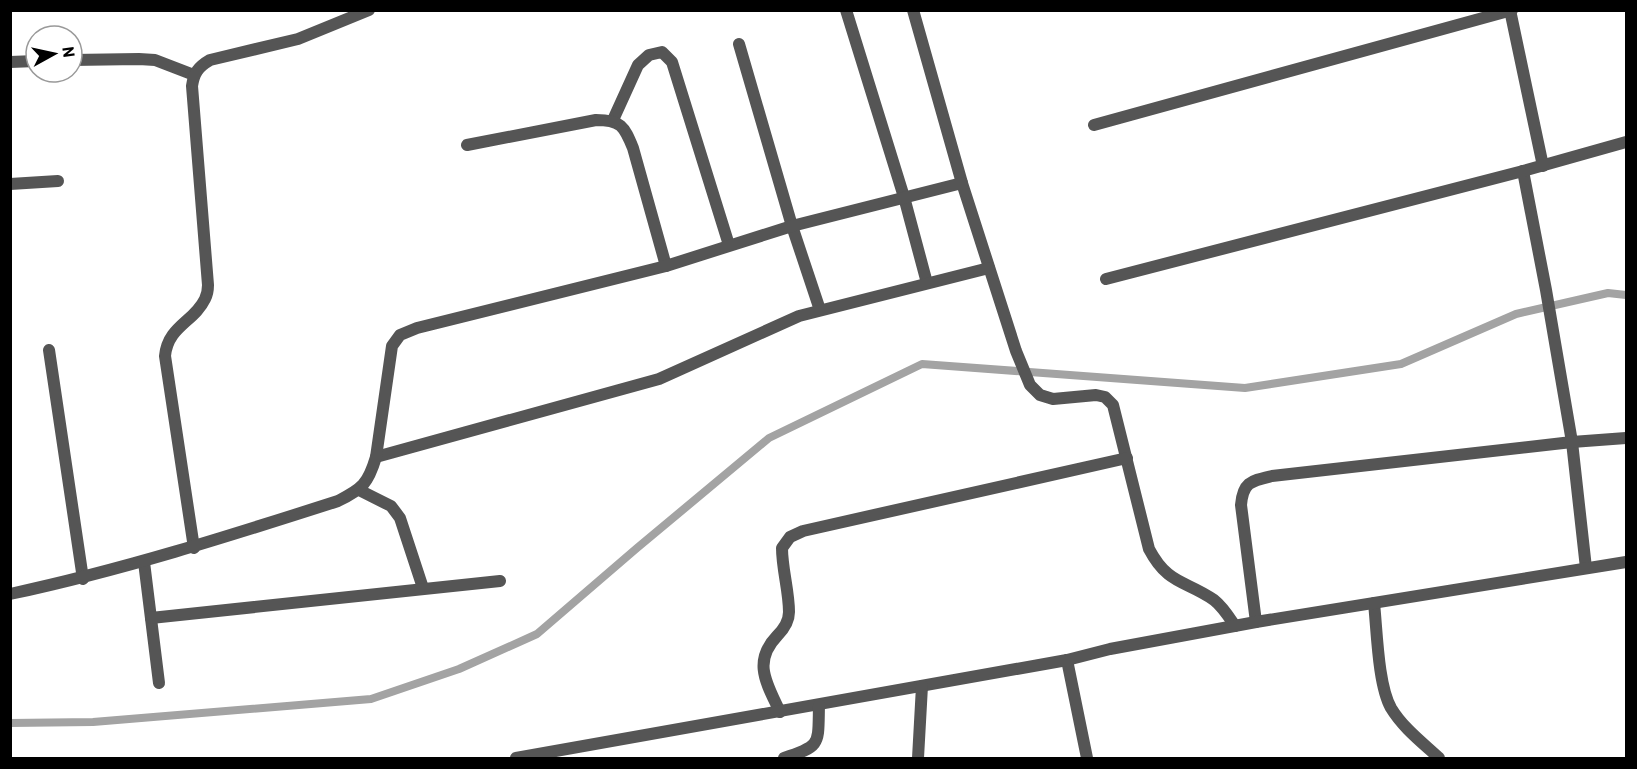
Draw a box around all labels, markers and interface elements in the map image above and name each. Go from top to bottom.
north arrow [24,24,84,84]
text: N [59,45,79,58]

